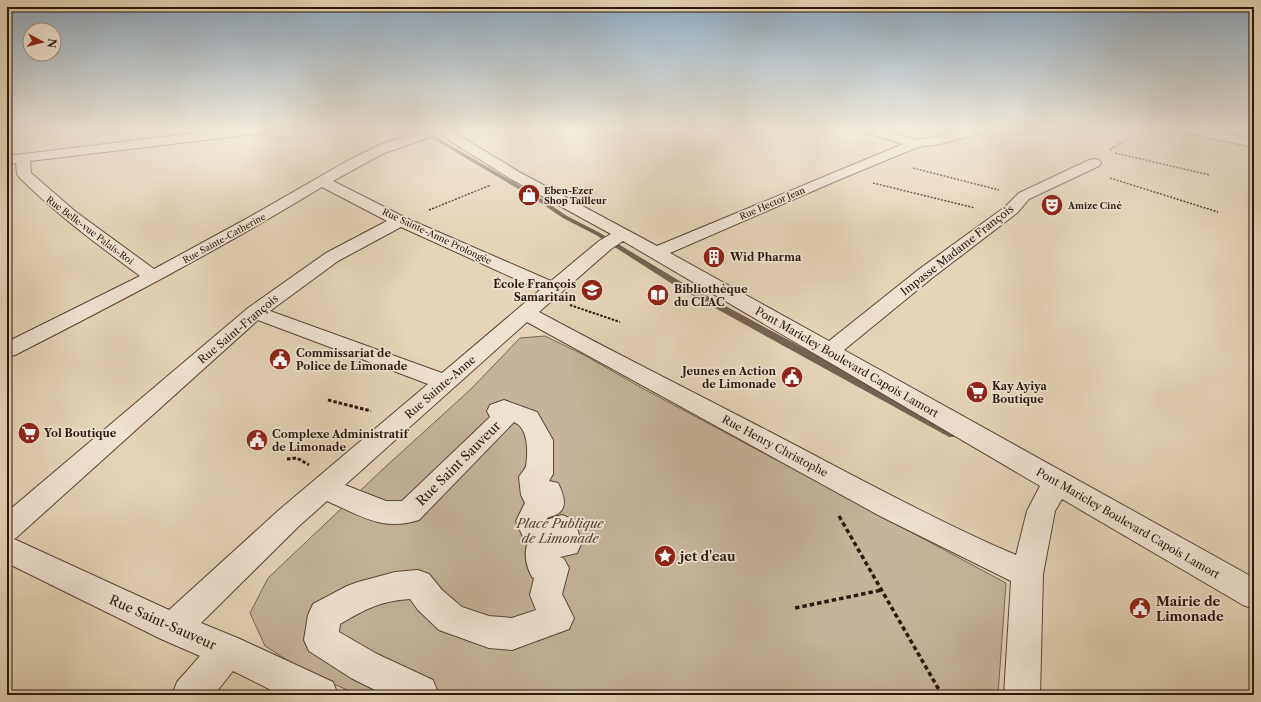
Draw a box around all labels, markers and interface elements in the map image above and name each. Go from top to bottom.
north arrow [22,22,62,62]
text: N [44,38,59,49]
shop icon: Eben-Ezer Shop Tailleur [516,182,542,208]
street label: Rue Hector Jean [738,184,807,222]
place label: Eben-Ezer Shop Tailleur [544,185,607,206]
theatre icon: Amize Ciné [1039,192,1065,218]
street label: Rue Belle-vue Palais-Roi [44,194,136,267]
place label: Amize Ciné [1067,200,1122,211]
street label: Impasse Madame François [898,201,1016,298]
street label: Rue Sainte-Anne Prolongée [381,206,493,266]
street label: Rue Sainte-Catherine [181,211,267,265]
building icon: Wid Pharma [701,244,727,270]
place label: Wid Pharma [729,250,802,264]
place label: École François Samaritain [493,277,576,304]
school or university icon: École François Samaritain [579,277,605,303]
library icon: Bibliothèque du CLAC [645,282,671,308]
place label: Bibliothèque du CLAC [674,282,748,309]
street label: Rue Saint-François [195,291,281,367]
street label: Pont Maricley Boulevard Capois Lamort [753,304,941,420]
public building icon: Commissariat de Police de Limonade [267,346,293,372]
place label: Commissariat de Police de Limonade [296,346,408,373]
street label: Rue Sainte-Anne [402,352,478,422]
place label: Jeunes en Action de Limonade [680,364,776,391]
public building icon: Jeunes en Action de Limonade [779,364,805,390]
supermarket icon: Kay Ayiya Boutique [964,379,990,405]
place label: Kay Ayiya Boutique [992,379,1048,406]
street label: Rue Henry Christophe [720,412,830,480]
street label: Rue Saint Sauveur [412,417,504,509]
supermarket icon: Yol Boutique [16,420,42,446]
place label: Yol Boutique [43,426,117,440]
public building icon: Complexe Administratif de Limonade [244,427,270,453]
place label: Complexe Administratif de Limonade [272,427,409,454]
street label: Pont Maricley Boulevard Capois Lamort [1034,465,1222,581]
park label: Place Publique de Limonade [515,515,604,546]
place icon: jet d'eau [652,543,678,569]
place label: jet d'eau [677,548,736,564]
street label: Rue Saint-Sauveur [107,591,219,653]
place label: Mairie de Limonade [1156,593,1224,624]
public building icon: Mairie de Limonade [1127,595,1153,621]

